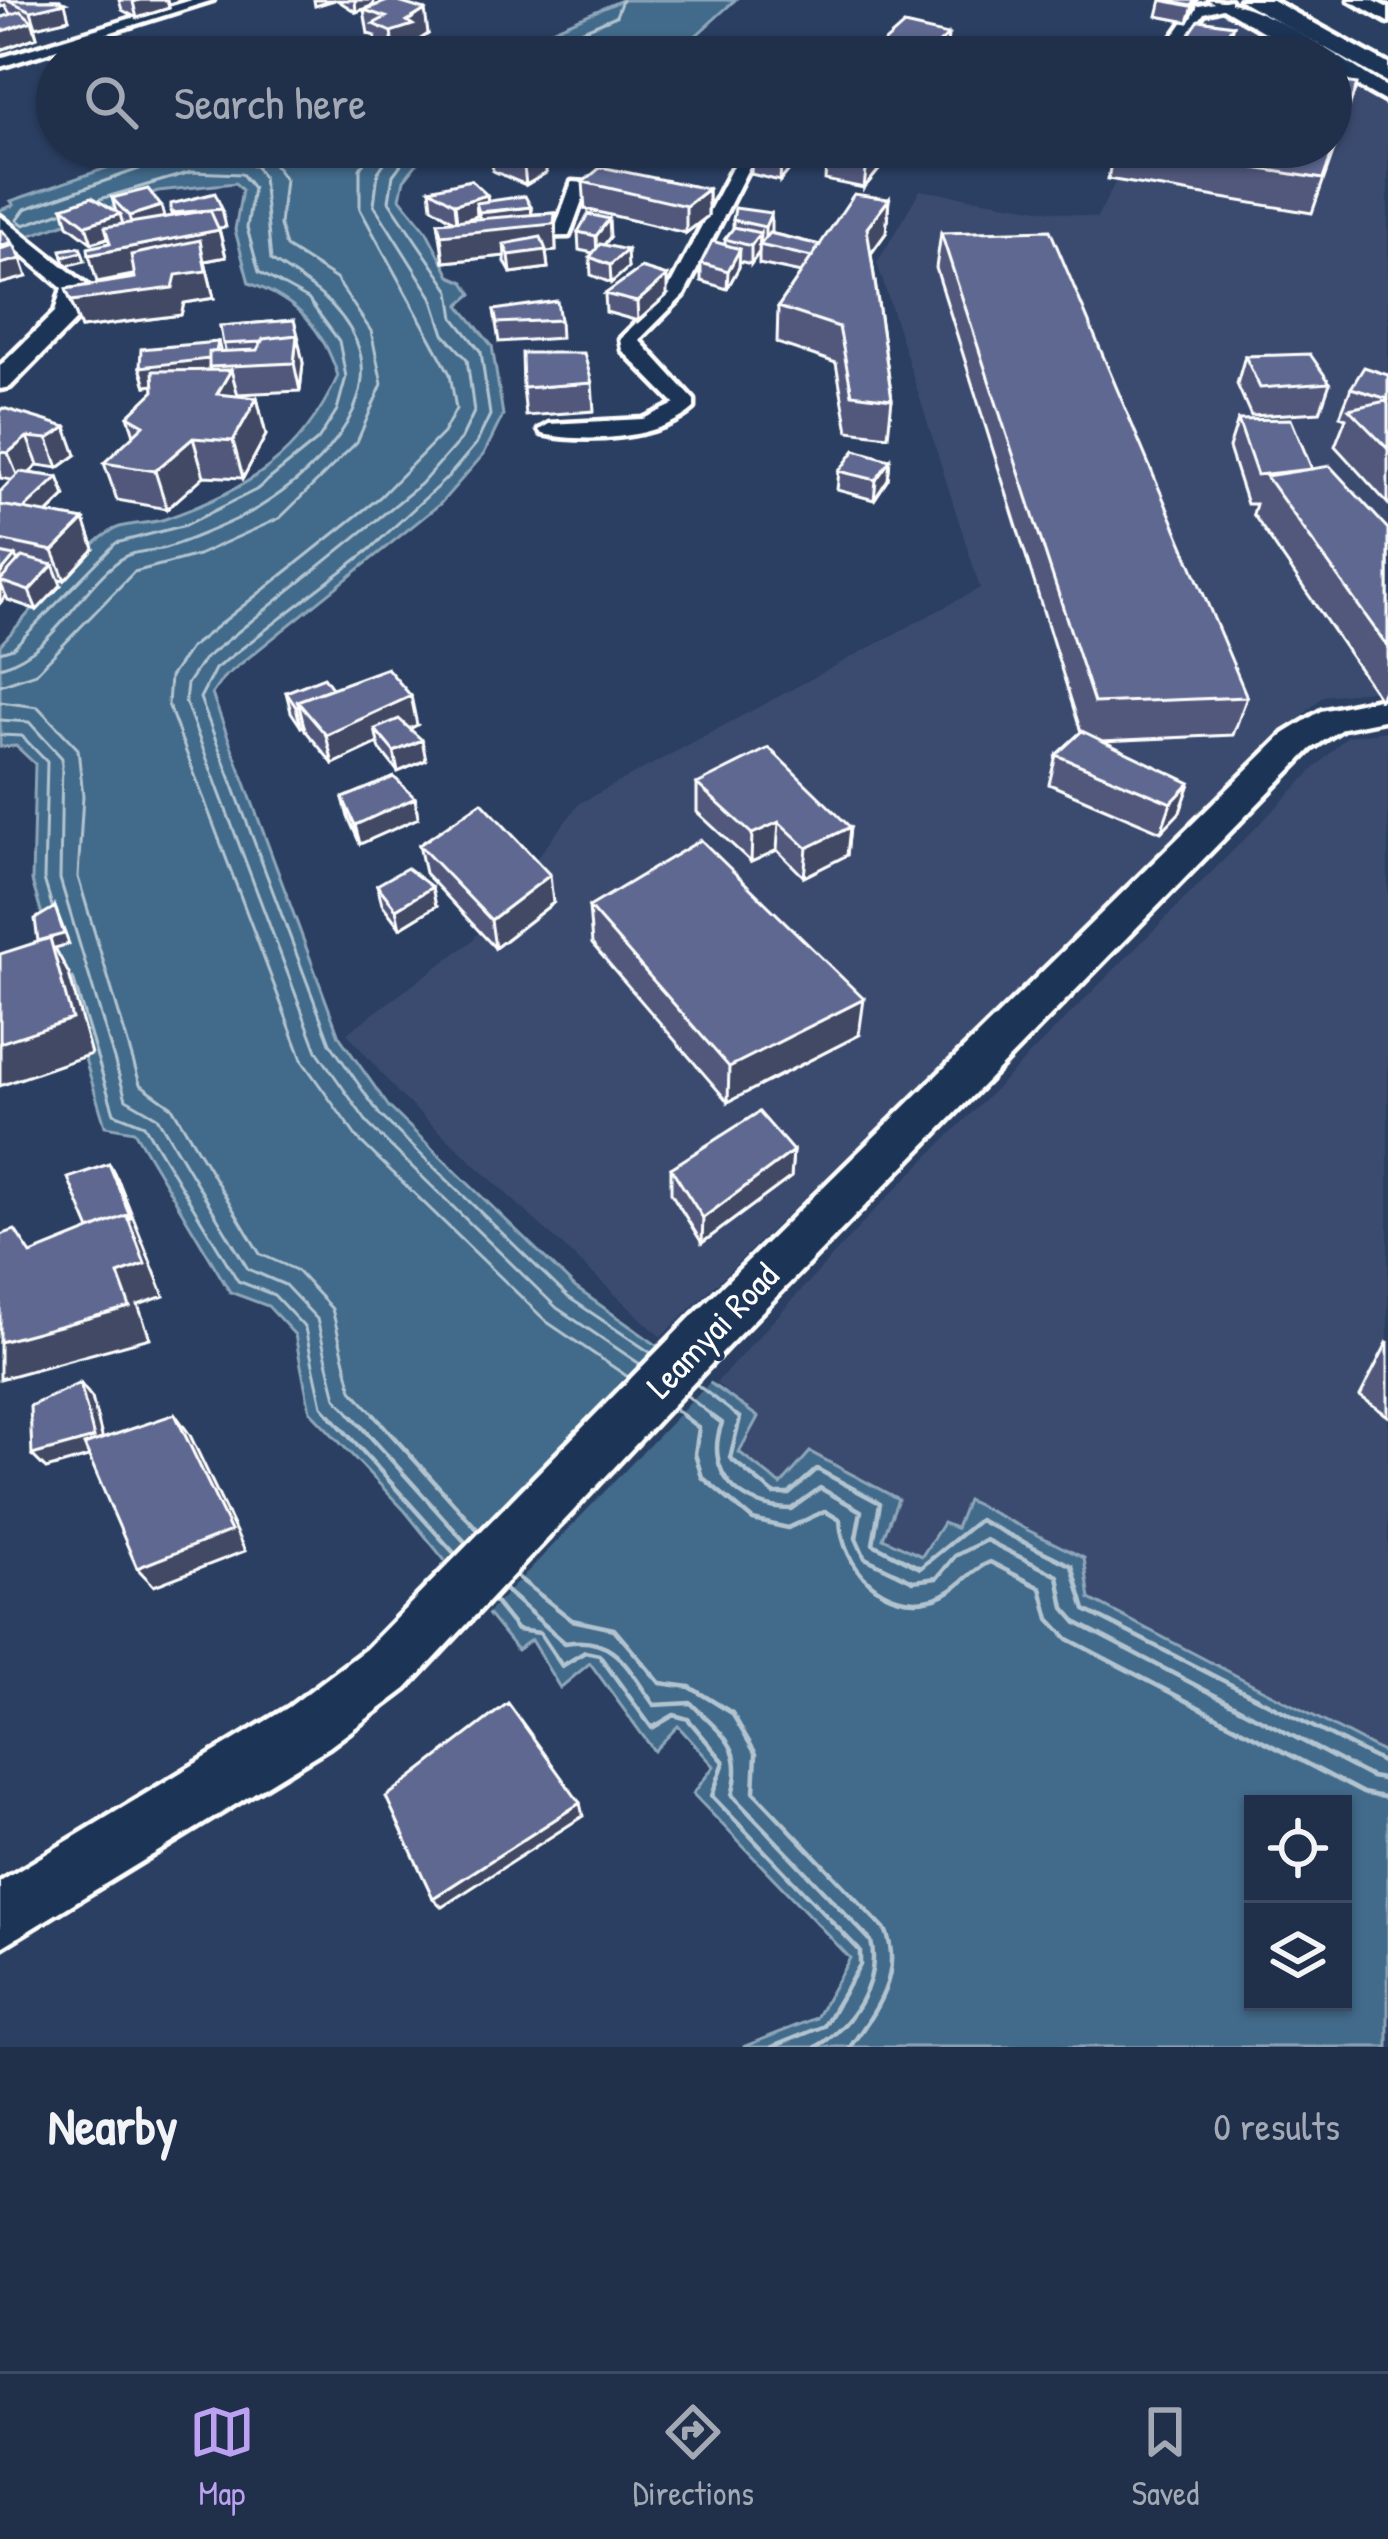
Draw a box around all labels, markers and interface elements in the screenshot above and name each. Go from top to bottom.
search box [36,36,1352,168]
icon: search [78,69,144,135]
text: Search here [174,72,366,133]
street label: Leamyai Road [635,1251,789,1408]
map controls [1244,1795,1352,2011]
button: locate [1244,1795,1352,1903]
button: layers [1244,1903,1352,2011]
text: Nearby [48,2091,178,2160]
text: 0 results [1214,2099,1340,2152]
tab: Map [189,2399,255,2515]
tab: Directions [633,2399,754,2515]
tab: Saved [1132,2399,1199,2515]

